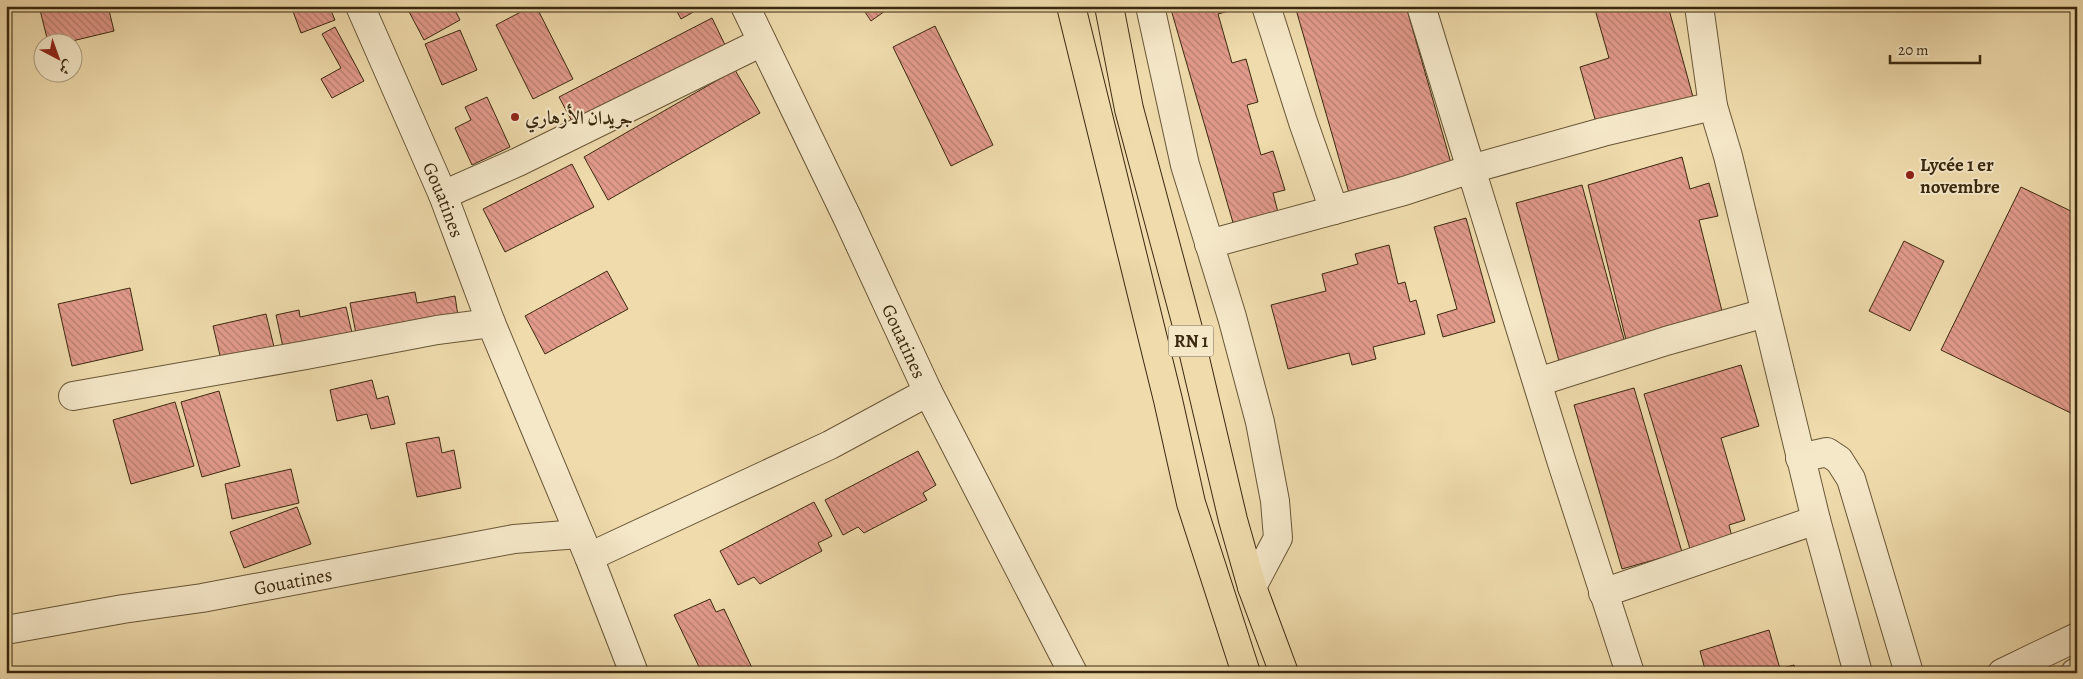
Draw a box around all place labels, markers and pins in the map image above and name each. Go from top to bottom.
place label: جريدان الأزهاري [525,103,633,133]
marker: جريدان الأزهاري [509,111,521,123]
place label: Lycée 1 er novembre [1920,152,2000,200]
marker: Lycée 1 er novembre [1904,169,1916,181]

